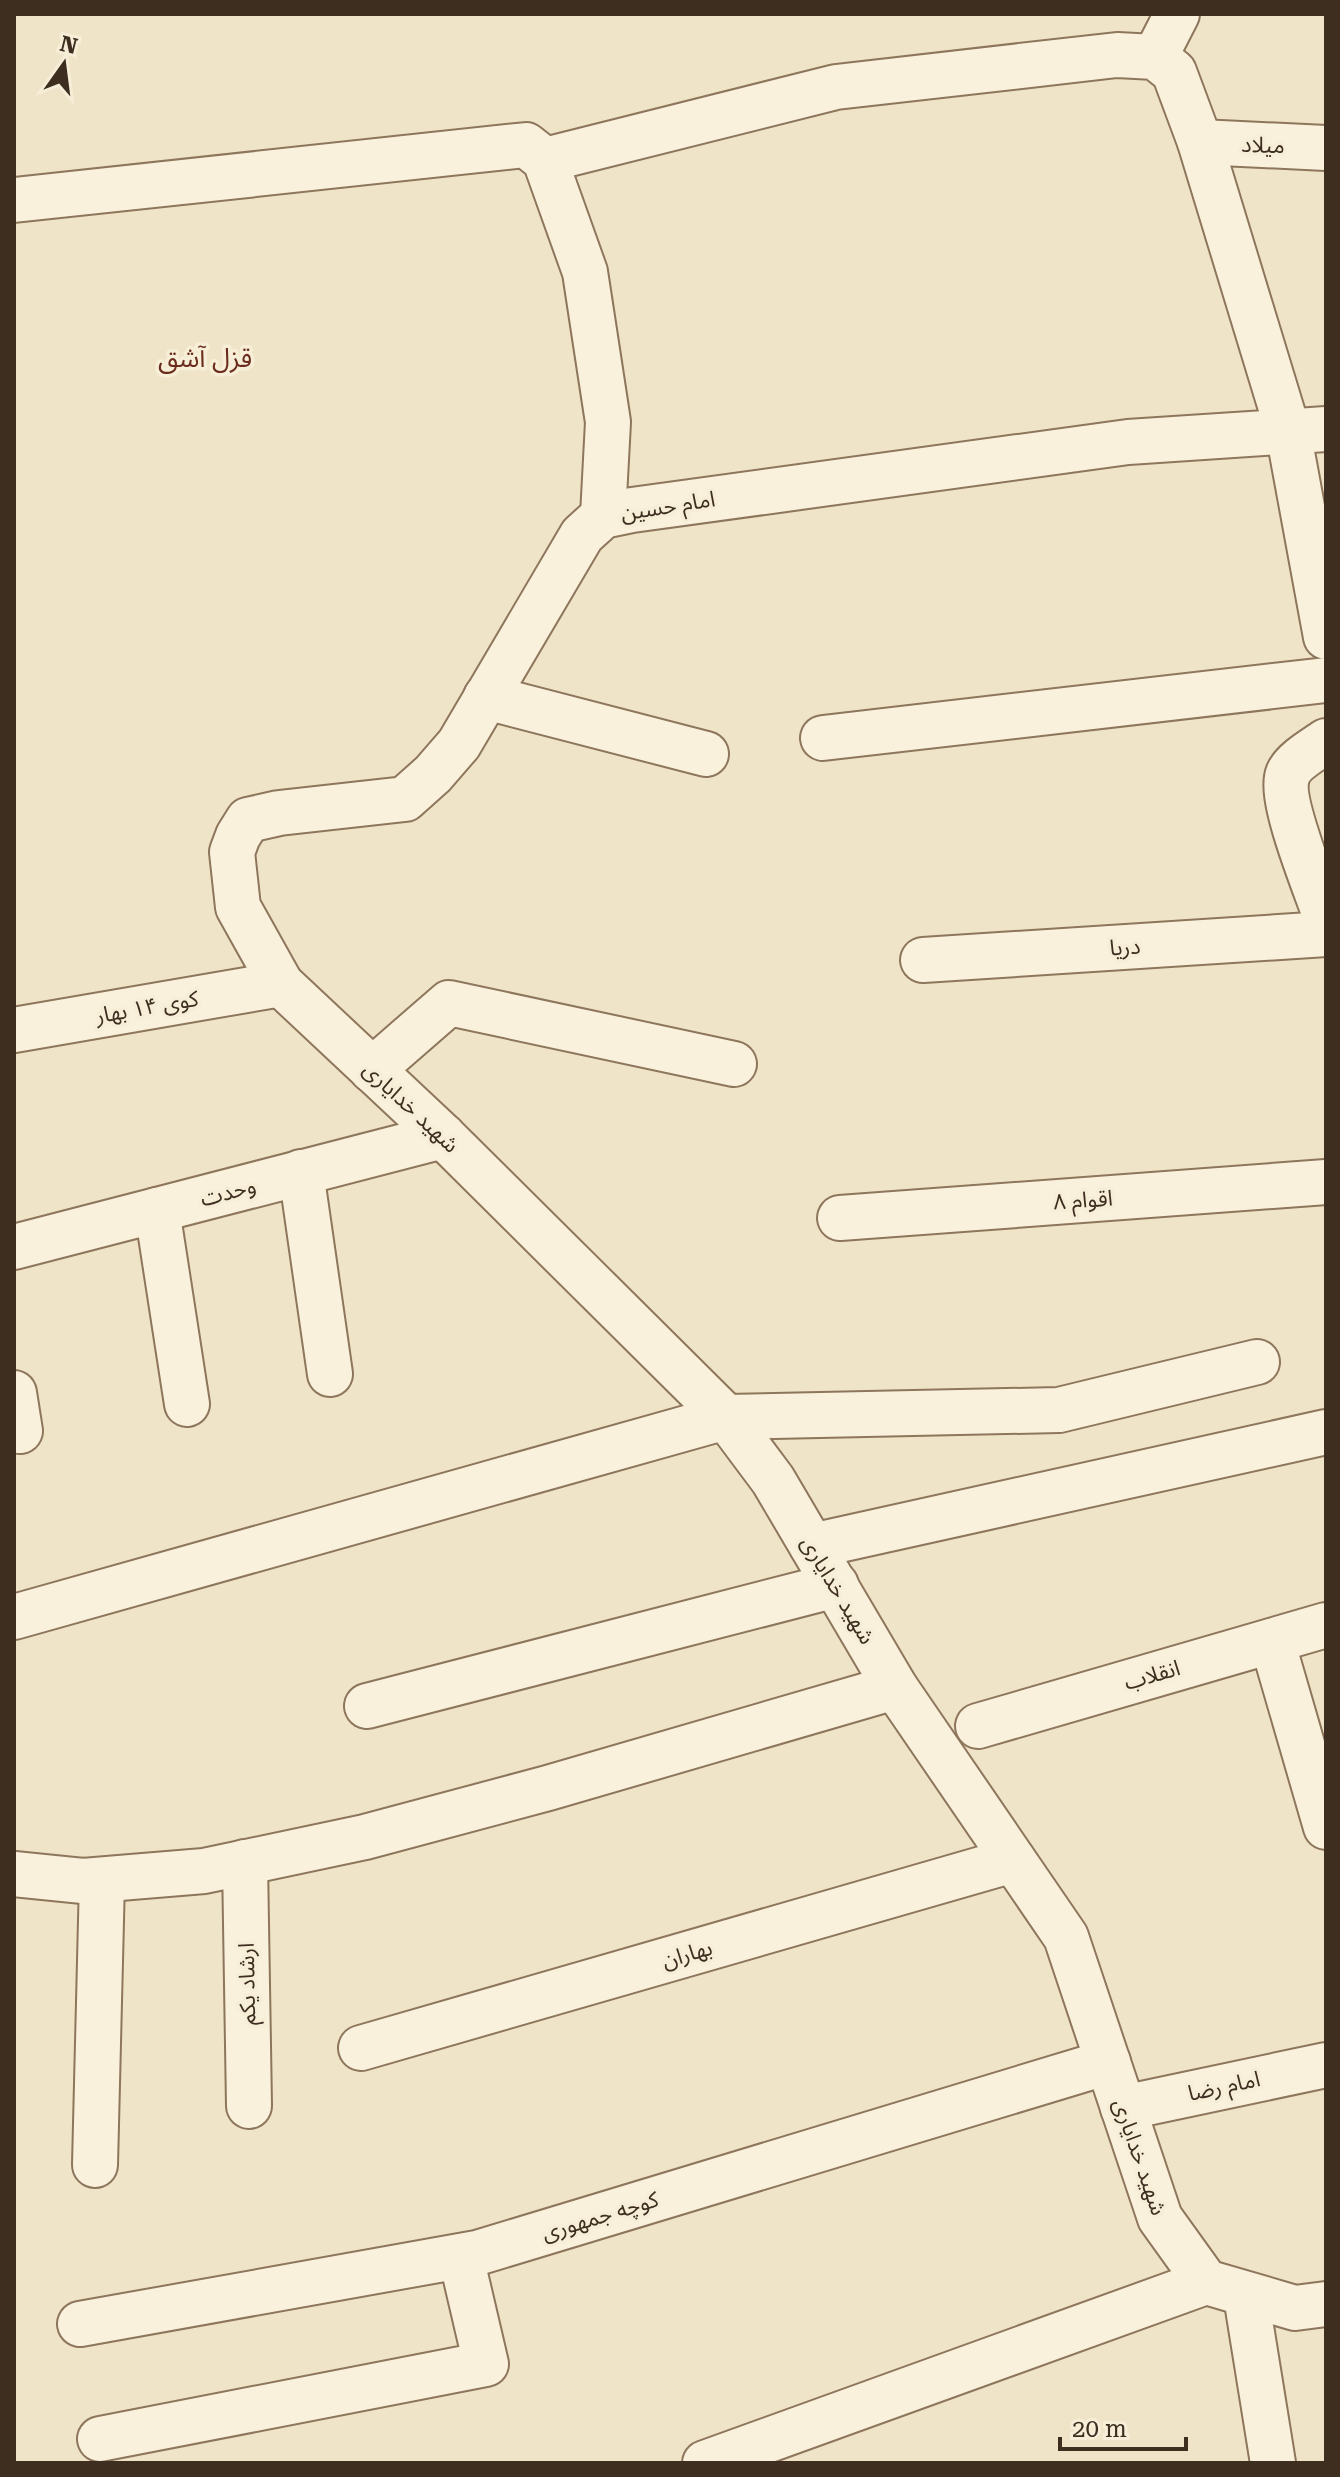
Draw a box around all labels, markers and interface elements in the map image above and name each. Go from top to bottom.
north arrow [24,24,104,104]
text: N [57,31,80,59]
street label: میلاد [1241,132,1285,158]
district label: قزل آشق [158,343,252,374]
street label: امام حسین [619,486,718,530]
street label: دریا [1109,933,1141,962]
street label: کوی ۱۴ بهار [93,985,201,1030]
street label: شهید خدایاری [357,1056,464,1158]
street label: وحدت [198,1173,258,1211]
street label: اقوام ۸ [1052,1185,1114,1219]
street label: شهید خدایاری [795,1531,880,1649]
street label: انقلاب [1121,1655,1183,1695]
street label: بهاران [659,1935,715,1974]
street label: ارشاد یکم [234,1942,264,2025]
street label: امام رضا [1186,2066,1263,2110]
street label: شهید خدایاری [1107,2095,1172,2219]
street label: کوچه جمهوری [539,2186,663,2248]
scale bar [1060,2401,1186,2451]
text: 20 m [1072,2415,1127,2443]

